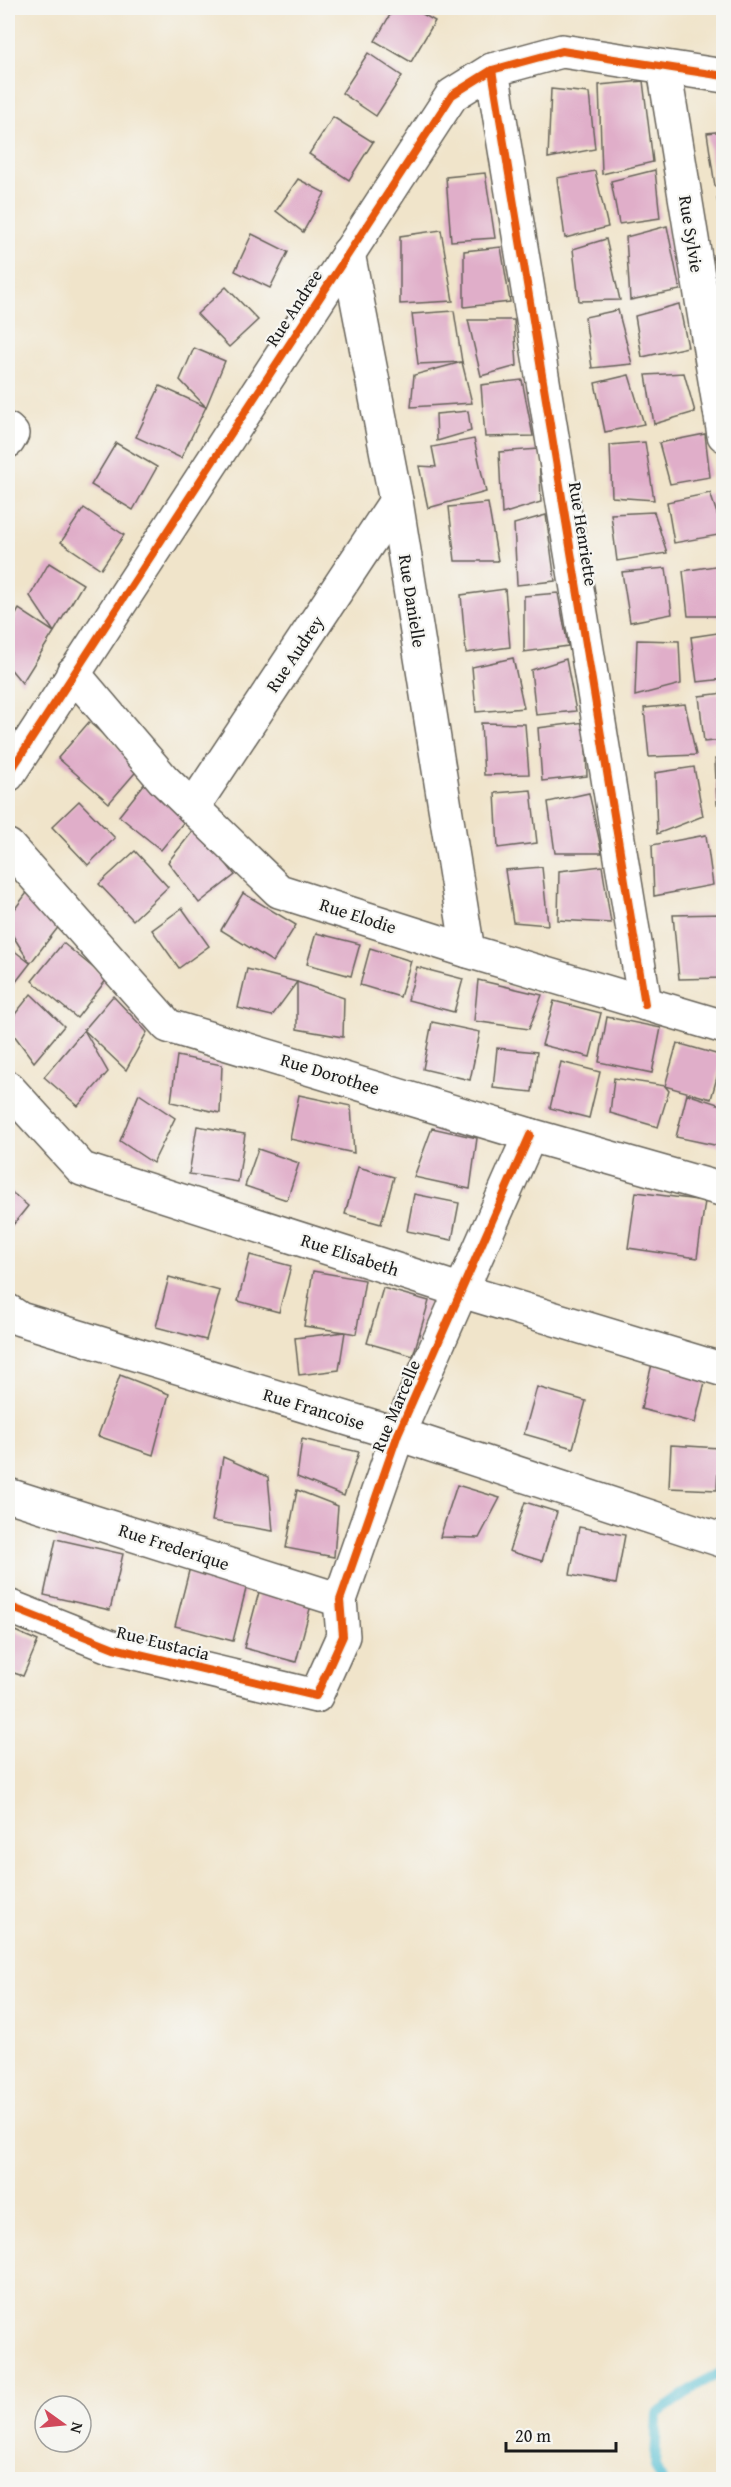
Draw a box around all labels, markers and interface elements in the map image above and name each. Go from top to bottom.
street label: Rue Sylvie [672,193,711,274]
street label: Rue Andree [259,264,329,352]
street label: Rue Henriette [562,480,605,588]
street label: Rue Danielle [392,552,433,650]
street label: Rue Audrey [259,610,330,697]
street label: Rue Elodie [316,890,400,941]
street label: Rue Dorothee [277,1046,383,1101]
street label: Rue Elisabeth [298,1226,403,1283]
street label: Rue Marcelle [364,1355,427,1456]
street label: Rue Francoise [260,1380,368,1437]
street label: Rue Frederique [115,1516,233,1577]
street label: Rue Eustacia [114,1618,213,1667]
north arrow [33,2394,93,2454]
scale bar [506,2415,616,2453]
text: N [64,2420,90,2436]
text: 20 m [515,2422,551,2449]

